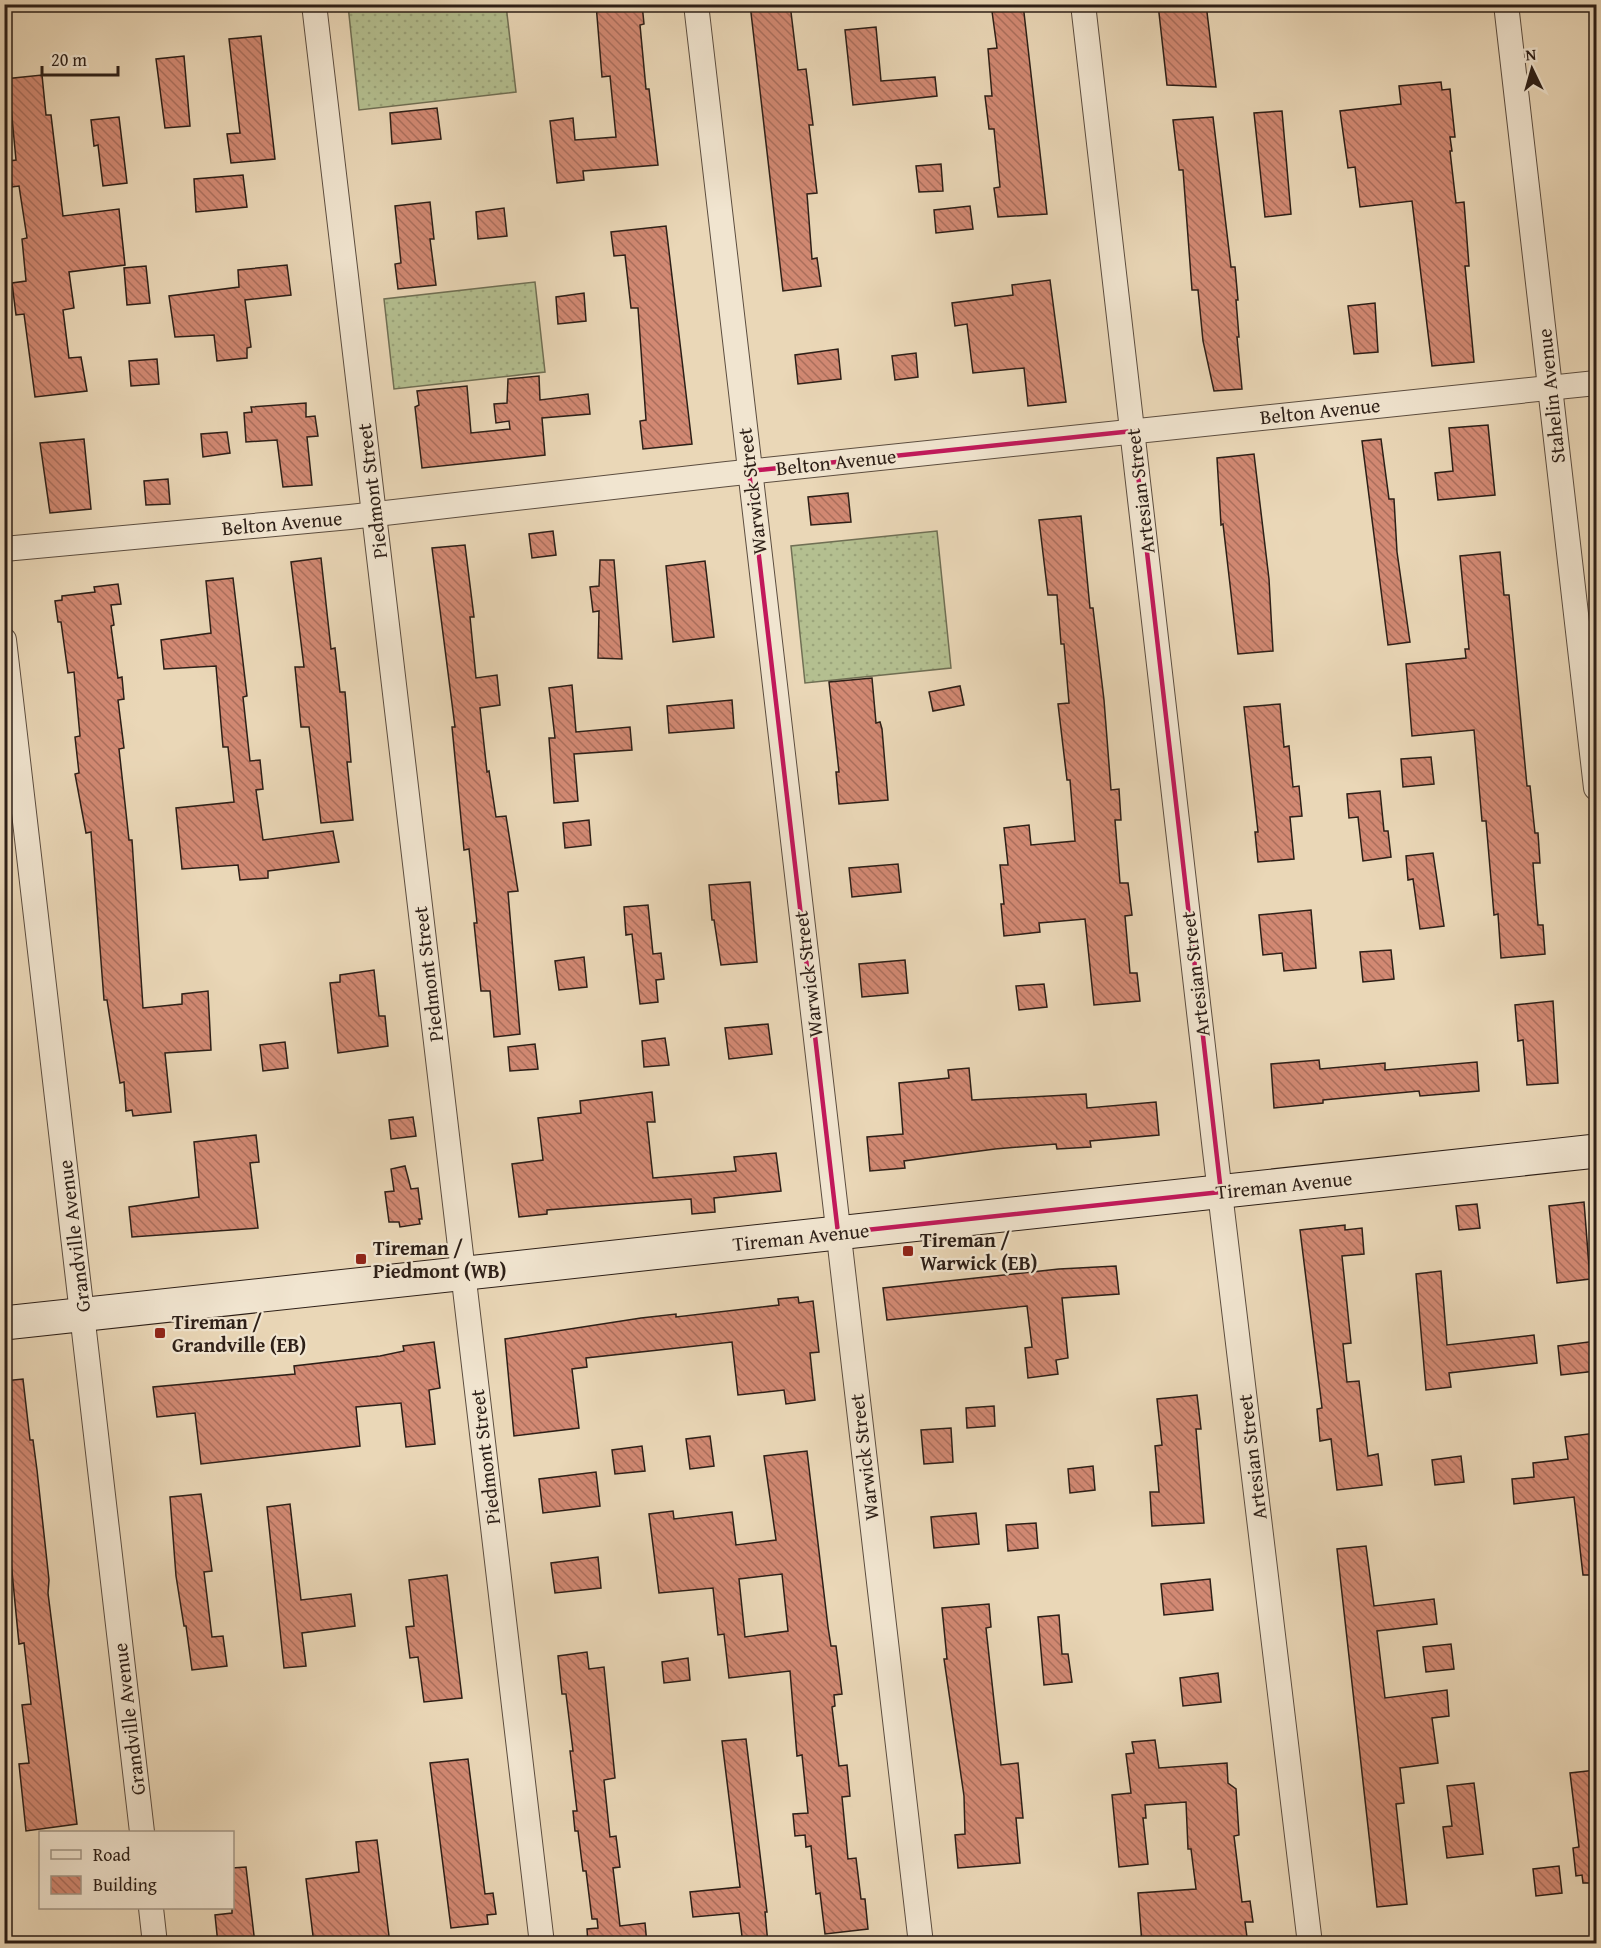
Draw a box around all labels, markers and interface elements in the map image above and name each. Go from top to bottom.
scale bar [42,39,118,77]
north arrow [1502,39,1562,99]
text: N [1524,42,1537,66]
text: 20 m [51,46,87,73]
street label: Stahelin Avenue [1529,327,1572,465]
street label: Belton Avenue [1258,390,1381,431]
street label: Piedmont Street [349,422,394,560]
street label: Warwick Street [729,426,774,556]
street label: Artesian Street [1117,427,1162,555]
street label: Belton Avenue [774,441,897,482]
street label: Belton Avenue [221,503,343,542]
street label: Piedmont Street [405,905,450,1043]
street label: Warwick Street [785,909,830,1039]
street label: Artesian Street [1172,910,1217,1038]
street label: Grandville Avenue [50,1158,97,1314]
street label: Tireman Avenue [1214,1163,1354,1206]
street label: Tireman Avenue [731,1215,871,1258]
place label: Tireman / Warwick (EB) [920,1225,1038,1277]
place label: Tireman / Piedmont (WB) [373,1233,507,1285]
marker: Tireman / Warwick (EB) [901,1244,915,1258]
marker: Tireman / Piedmont (WB) [354,1252,368,1266]
place label: Tireman / Grandville (EB) [172,1307,306,1359]
marker: Tireman / Grandville (EB) [153,1326,167,1340]
street label: Piedmont Street [462,1388,507,1526]
street label: Warwick Street [841,1392,886,1522]
street label: Artesian Street [1229,1393,1274,1521]
street label: Grandville Avenue [105,1641,152,1797]
legend [39,1831,234,1909]
text: Road [93,1841,131,1868]
text: Building [93,1871,157,1898]

